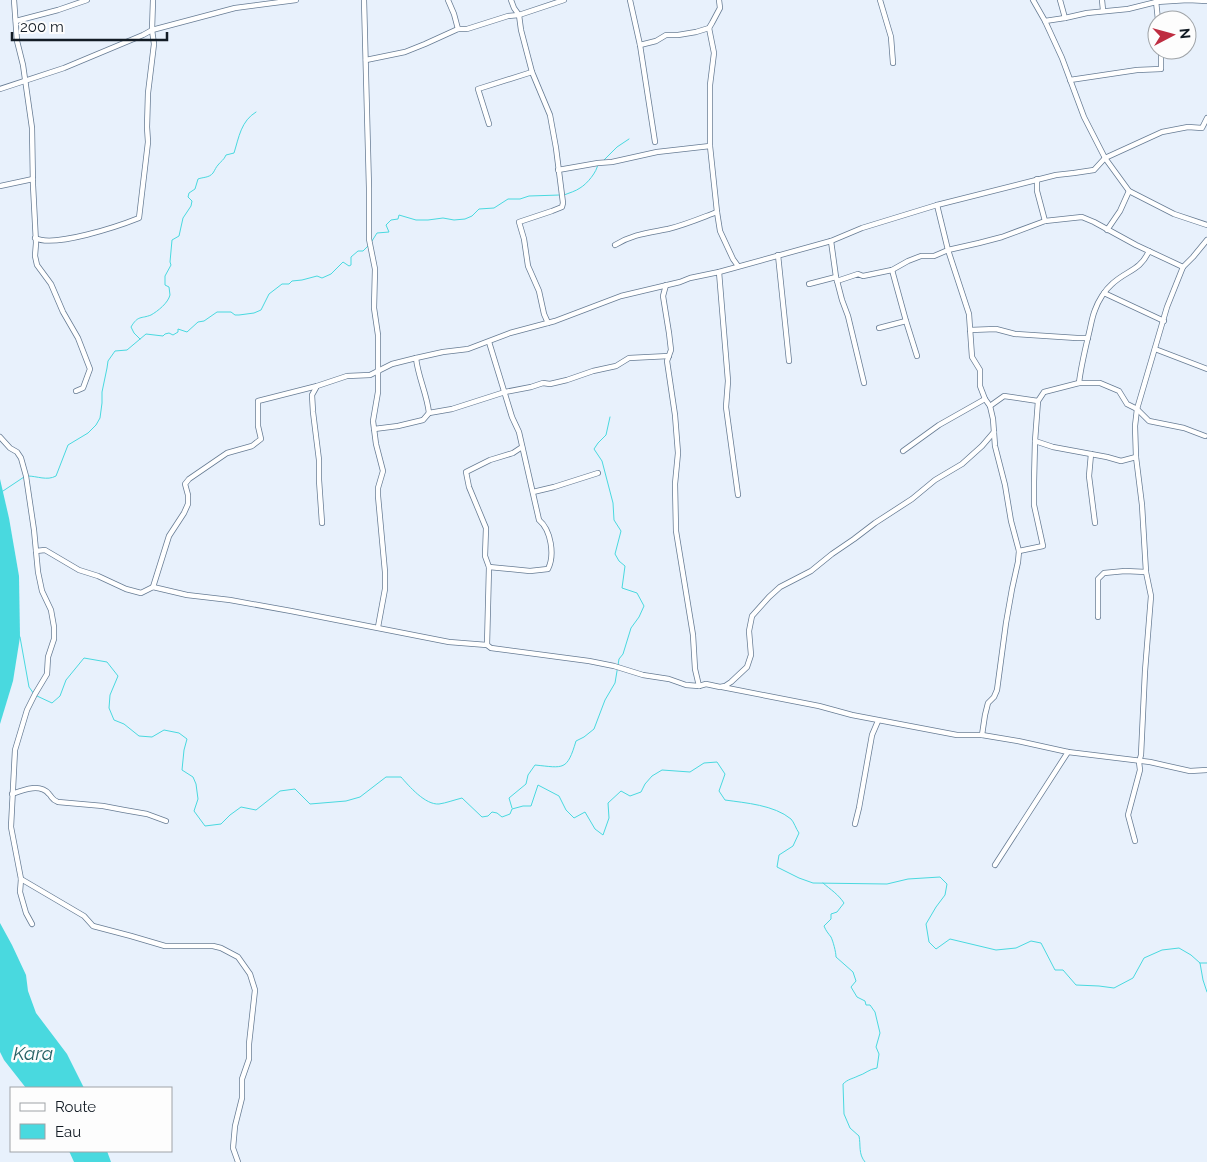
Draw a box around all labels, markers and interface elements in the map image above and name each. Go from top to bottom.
scale bar [12,10,168,42]
north arrow [1147,10,1197,60]
text: 200 m [20,18,64,36]
text: N [1176,27,1193,40]
water label: Kara [13,1042,53,1064]
legend [10,1087,172,1152]
text: Route [55,1098,96,1116]
text: Eau [55,1123,81,1141]

